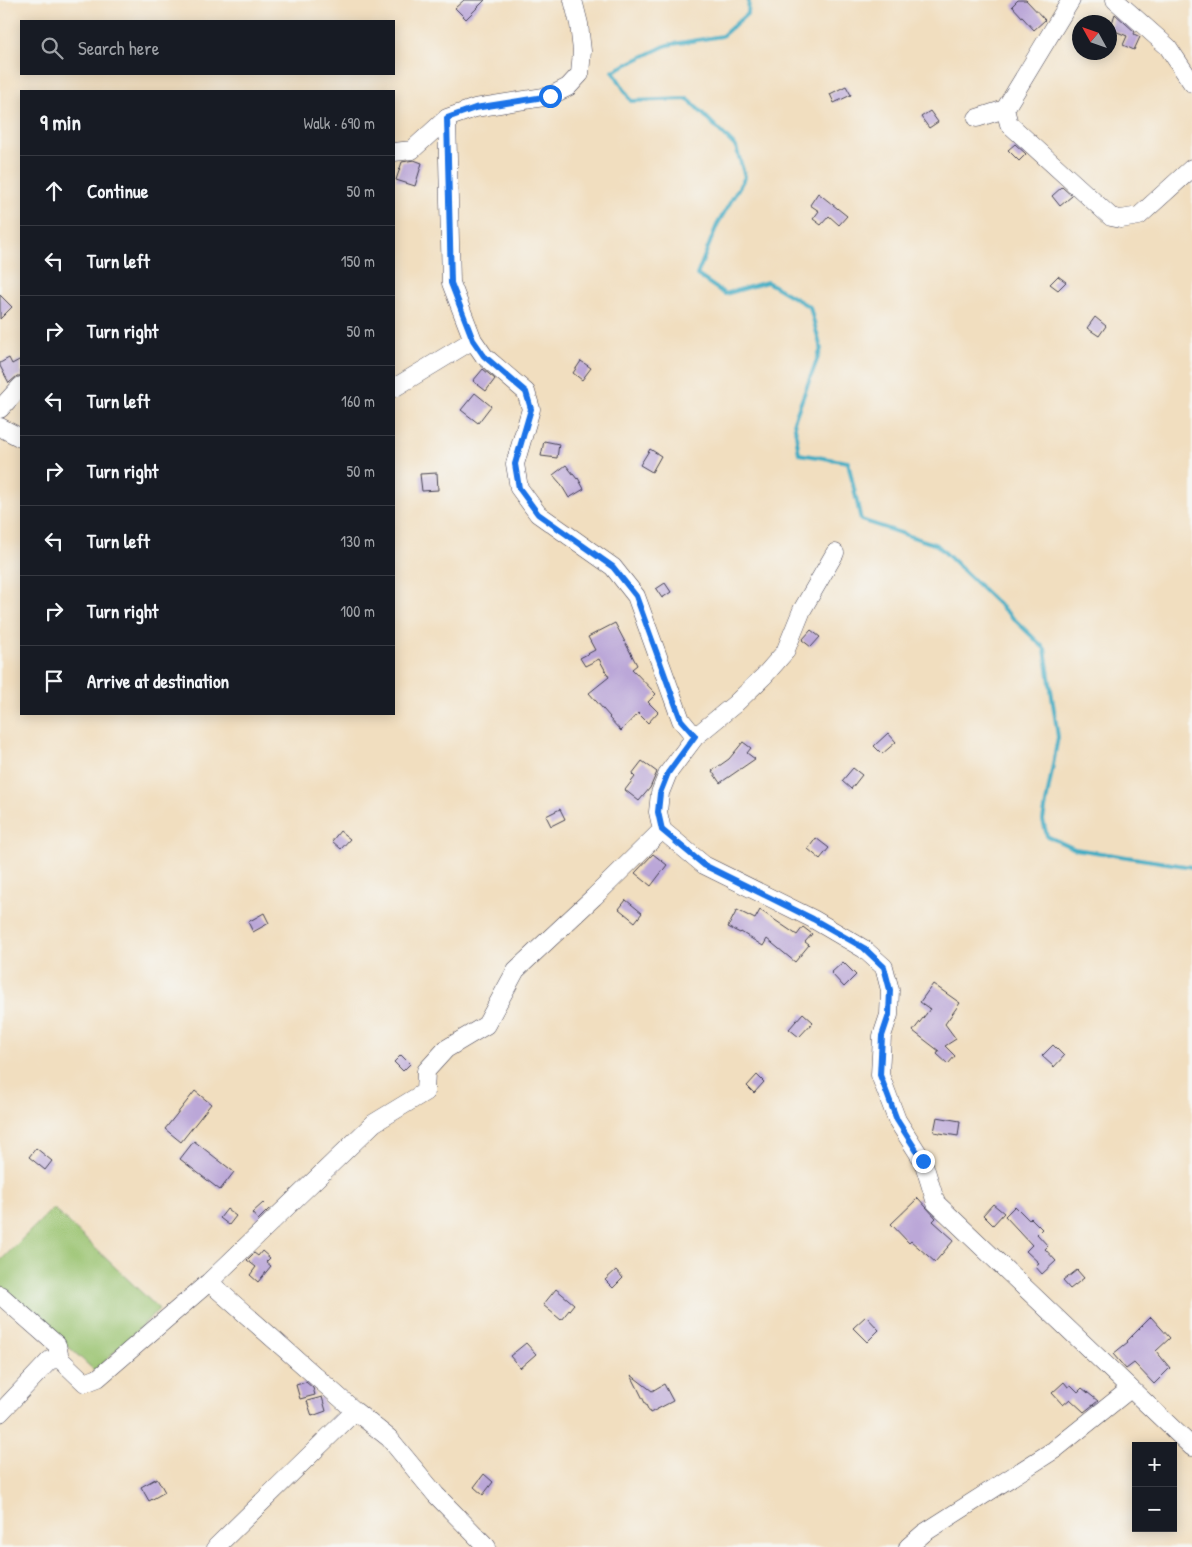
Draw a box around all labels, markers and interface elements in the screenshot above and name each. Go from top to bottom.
north arrow [1072,15,1117,60]
search box [20,20,395,75]
icon: search [38,34,66,62]
text: Search here [78,35,159,61]
route start [539,85,562,108]
text: 9 min [40,108,81,137]
text: Walk · 690 m [303,112,375,134]
icon: ahead [40,177,68,205]
text: Continue [87,178,148,204]
text: 50 m [347,180,375,202]
icon: left [40,247,68,275]
text: Turn left [87,248,150,274]
text: 150 m [341,250,375,272]
icon: right [40,317,68,345]
text: Turn right [87,318,158,344]
text: 50 m [347,320,375,342]
icon: left [40,387,68,415]
text: Turn left [87,388,150,414]
text: 160 m [341,390,375,412]
icon: right [40,457,68,485]
text: Turn right [87,458,158,484]
text: 50 m [347,460,375,482]
icon: left [40,527,68,555]
text: Turn left [87,528,150,554]
text: 130 m [340,530,375,552]
icon: right [40,597,68,625]
text: Turn right [87,598,158,624]
text: 100 m [340,600,375,622]
icon: arrive [40,667,68,695]
text: Arrive at destination [87,668,229,694]
route end [912,1150,935,1173]
map controls [1132,1442,1177,1532]
button: + [1132,1442,1177,1487]
button: − [1132,1487,1177,1532]

